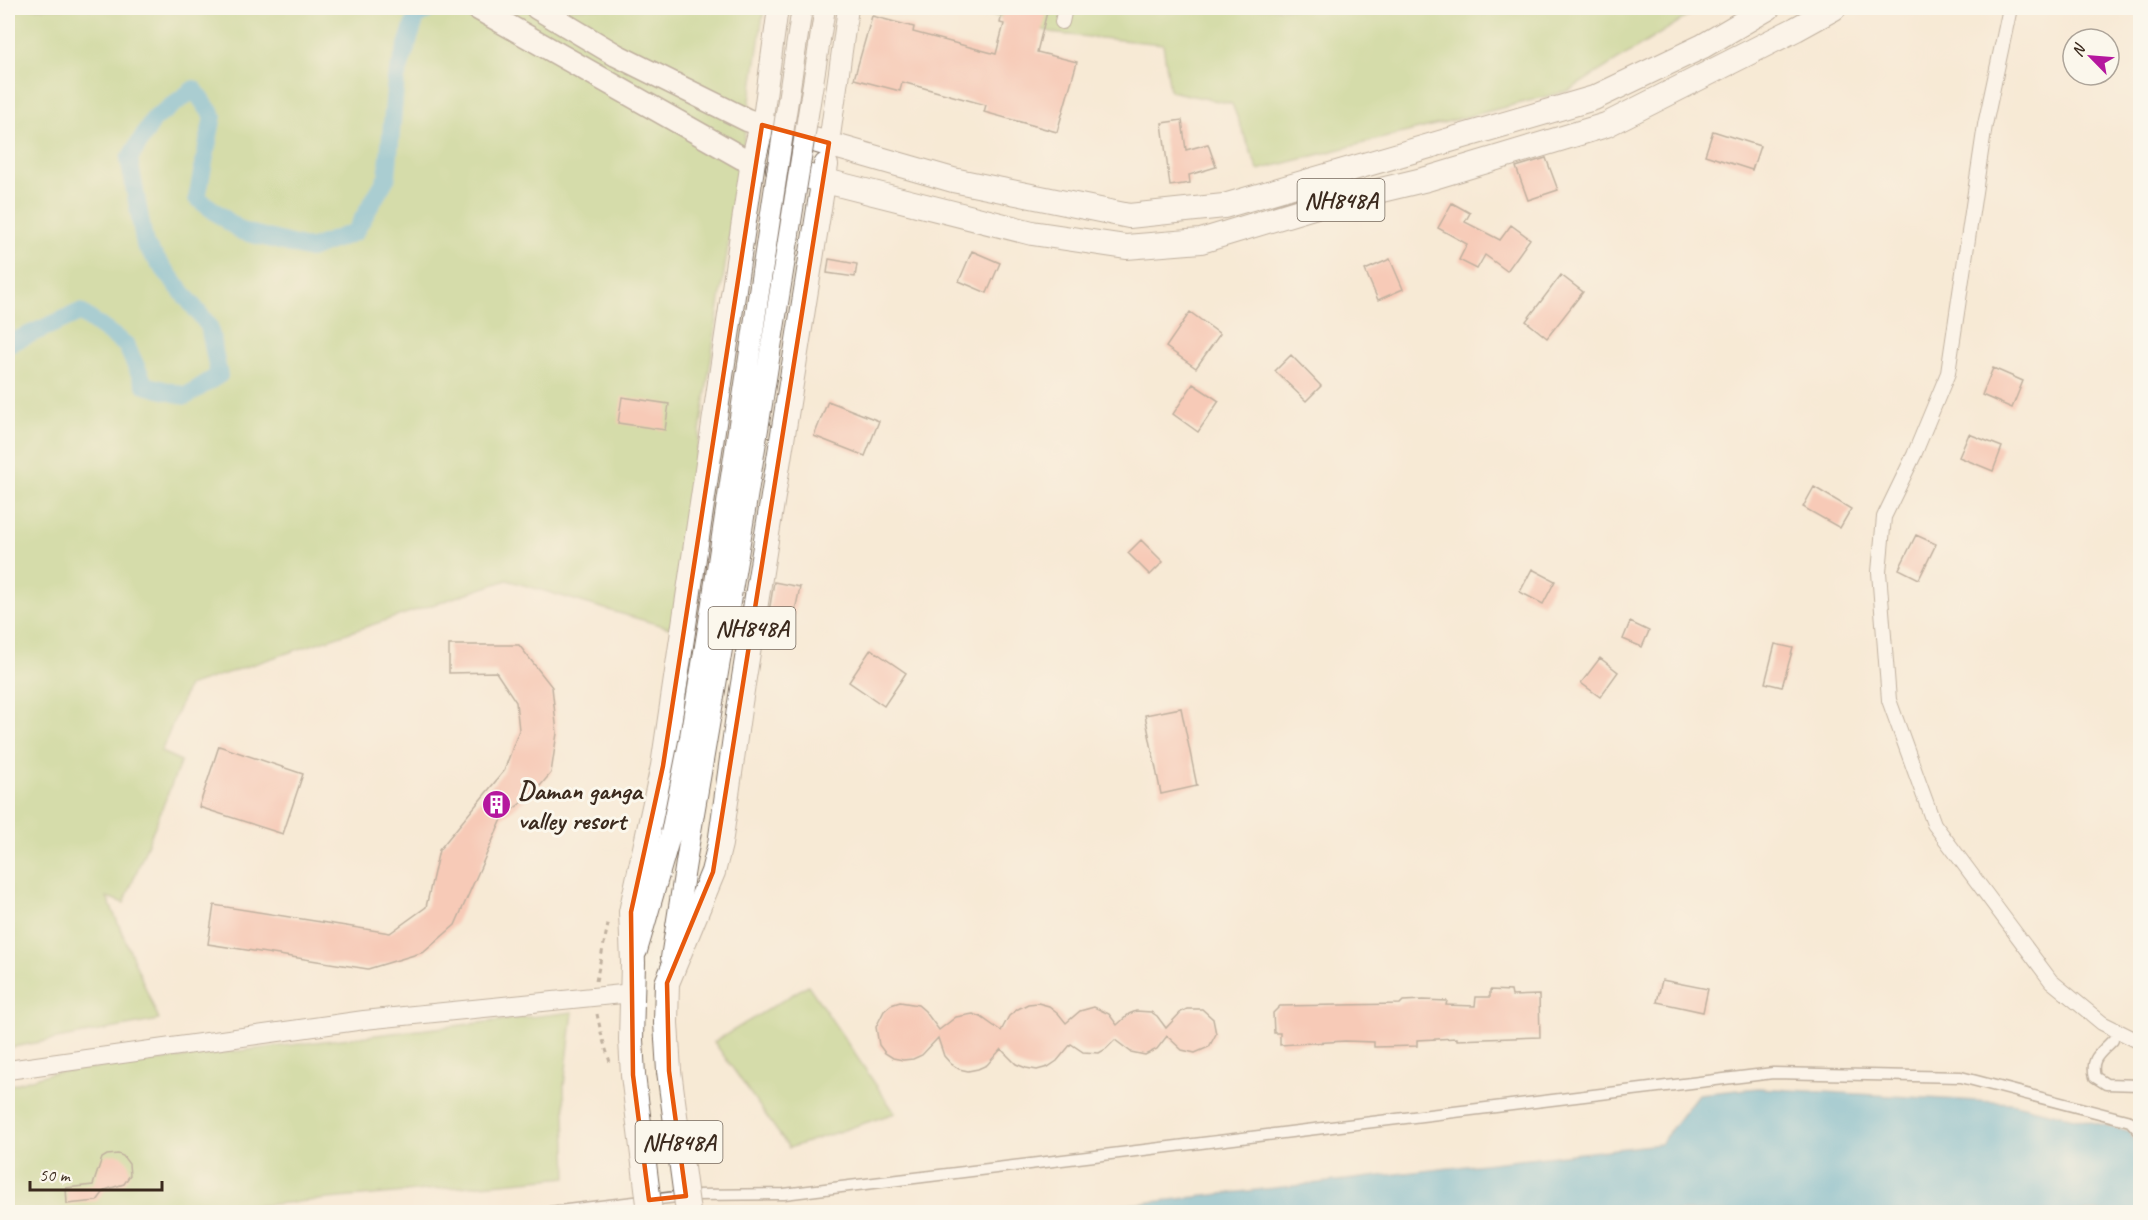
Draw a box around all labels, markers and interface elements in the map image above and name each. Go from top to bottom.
north arrow [2061,27,2121,87]
text: N [2067,40,2091,60]
road number: NH848A [1298,179,1384,221]
road number: NH848A [708,607,795,649]
place label: Daman ganga valley resort [518,774,644,837]
building icon: Daman ganga valley resort [481,789,513,821]
road number: NH848A [636,1121,722,1163]
scale bar [30,1154,162,1192]
text: 50 m [39,1164,72,1186]

